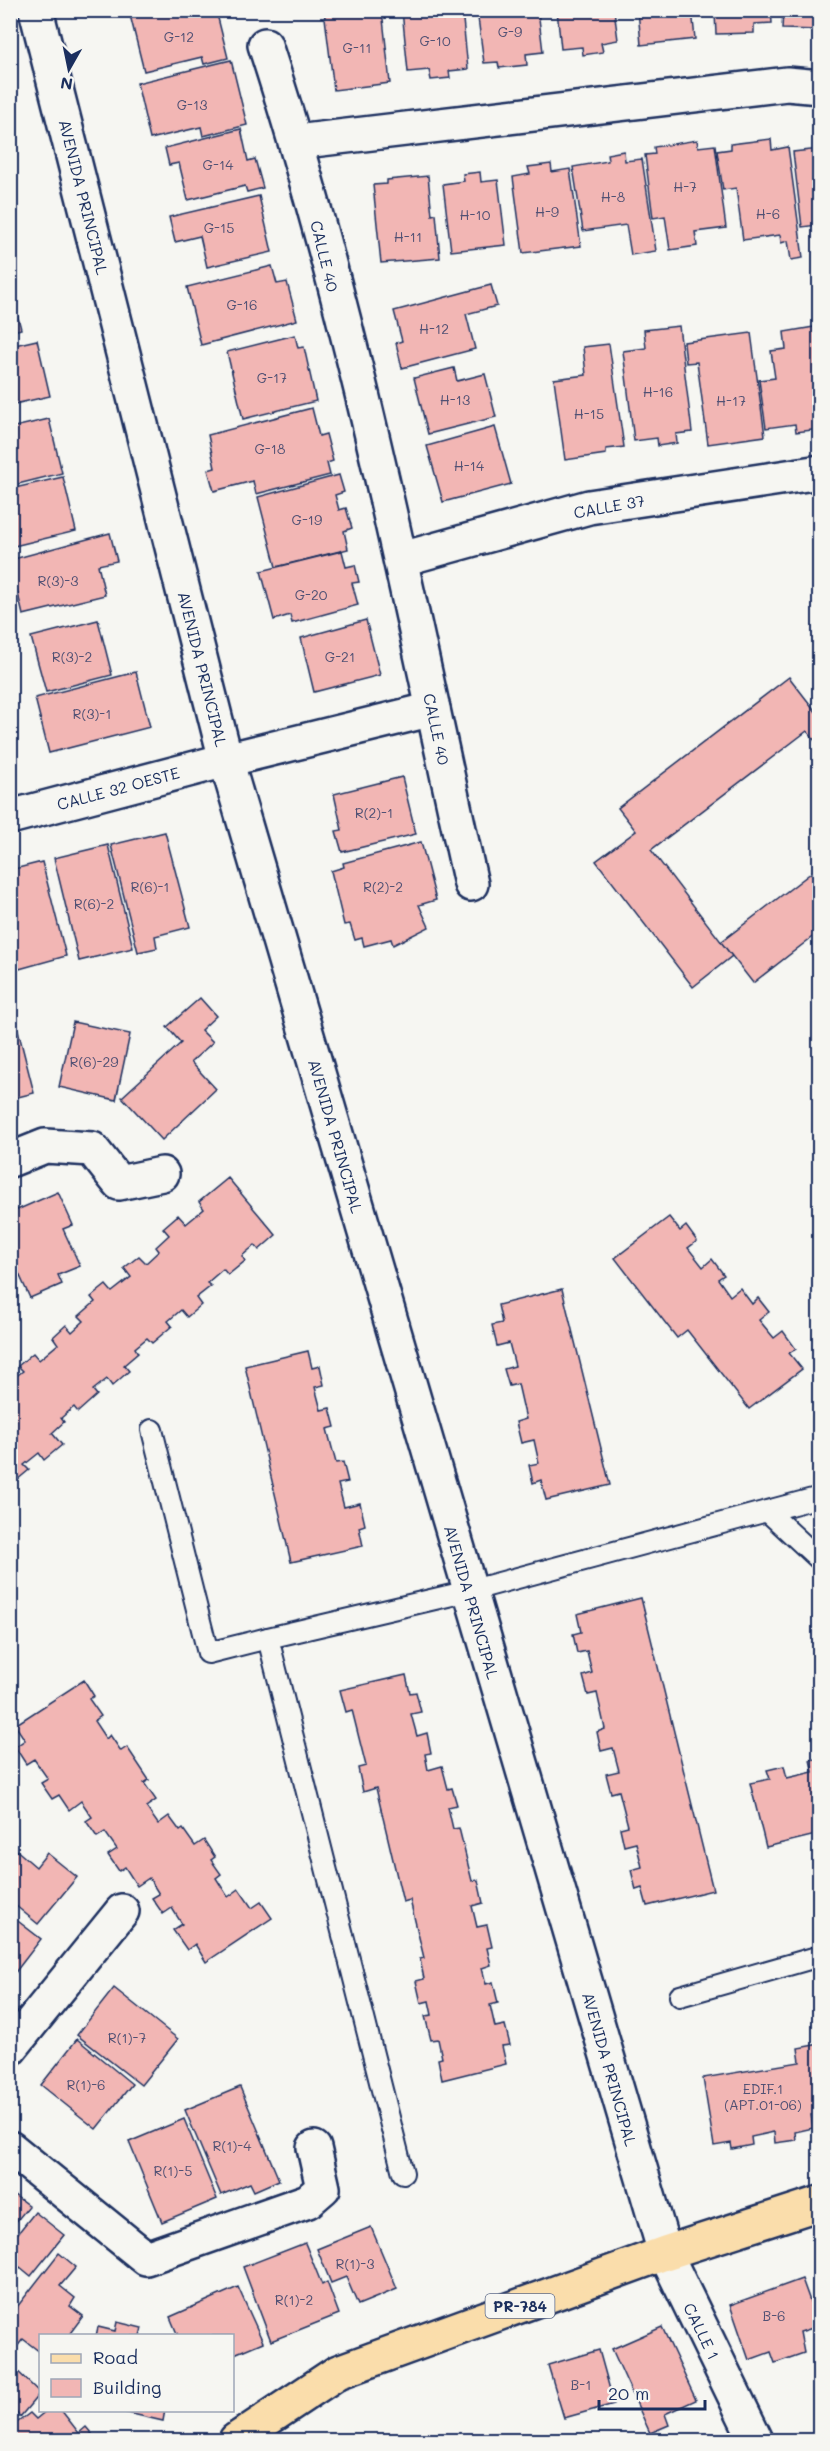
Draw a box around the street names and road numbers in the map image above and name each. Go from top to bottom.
street label: AVENIDA PRINCIPAL [55,117,114,277]
street label: CALLE 40 [306,218,344,294]
street label: CALLE 37 [572,489,646,523]
street label: AVENIDA PRINCIPAL [174,589,233,749]
street label: CALLE 40 [419,691,455,767]
street label: CALLE 32 OESTE [54,762,182,814]
street label: AVENIDA PRINCIPAL [304,1056,368,1216]
street label: AVENIDA PRINCIPAL [440,1522,504,1682]
street label: AVENIDA PRINCIPAL [578,1989,642,2149]
road number: PR-784 [486,2294,554,2318]
street label: CALLE 1 [679,2299,725,2363]

